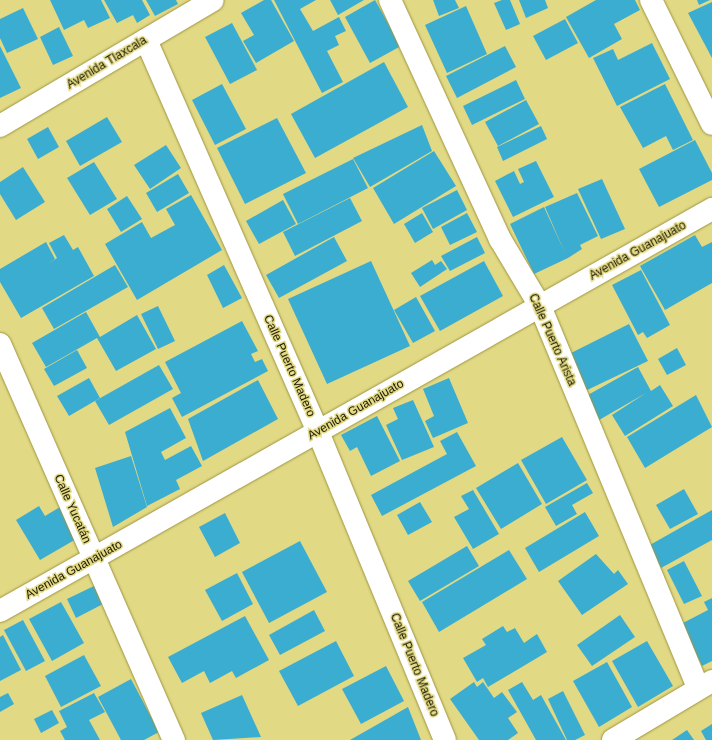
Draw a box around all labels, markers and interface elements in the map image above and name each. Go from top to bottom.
street label: Avenida Tlaxcala [64,33,150,93]
street label: Avenida Guanajuato [587,218,689,284]
street label: Calle Puerto Arista [525,291,579,389]
street label: Calle Puerto Madero [260,313,318,419]
street label: Avenida Guanajuato [305,377,407,443]
street label: Calle Yucatán [50,472,94,546]
street label: Avenida Guanajuato [23,537,125,603]
street label: Calle Puerto Madero [387,611,441,719]

